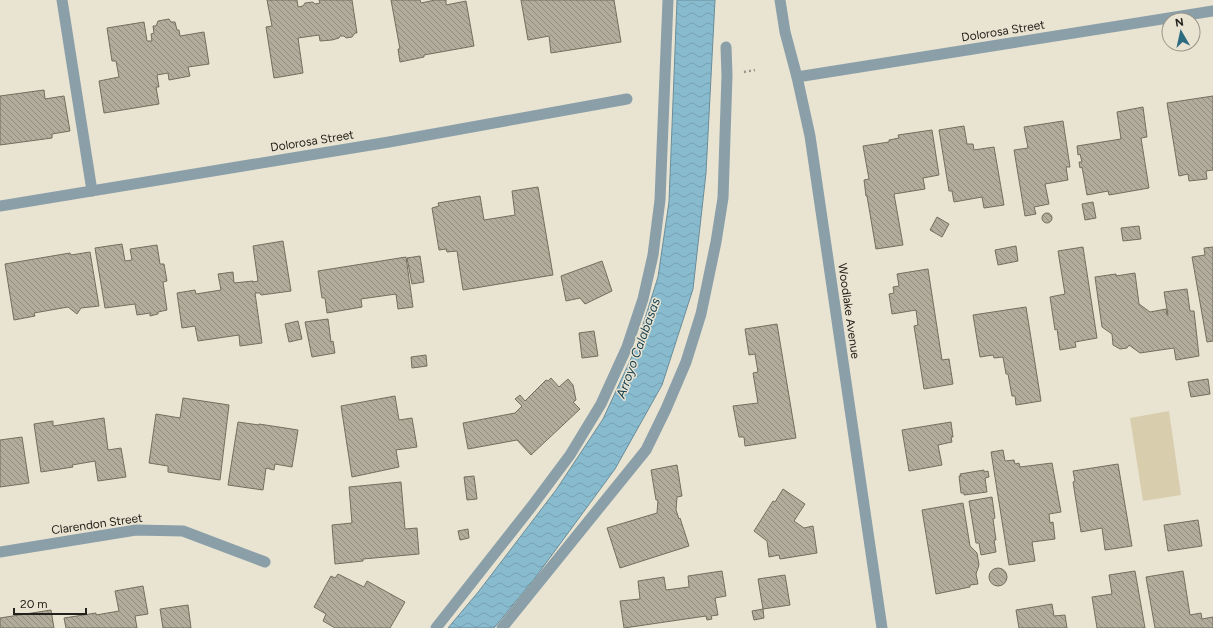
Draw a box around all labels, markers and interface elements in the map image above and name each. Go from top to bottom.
north arrow [1161,12,1201,52]
text: N [1174,16,1185,30]
street label: Dolorosa Street [960,17,1046,44]
street label: Dolorosa Street [269,127,355,154]
street label: Woodlake Avenue [835,262,863,360]
water label: Arroyo Calabasas [613,296,663,401]
street label: Clarendon Street [50,511,144,537]
scale bar [14,590,86,616]
text: 20 m [20,597,48,611]

